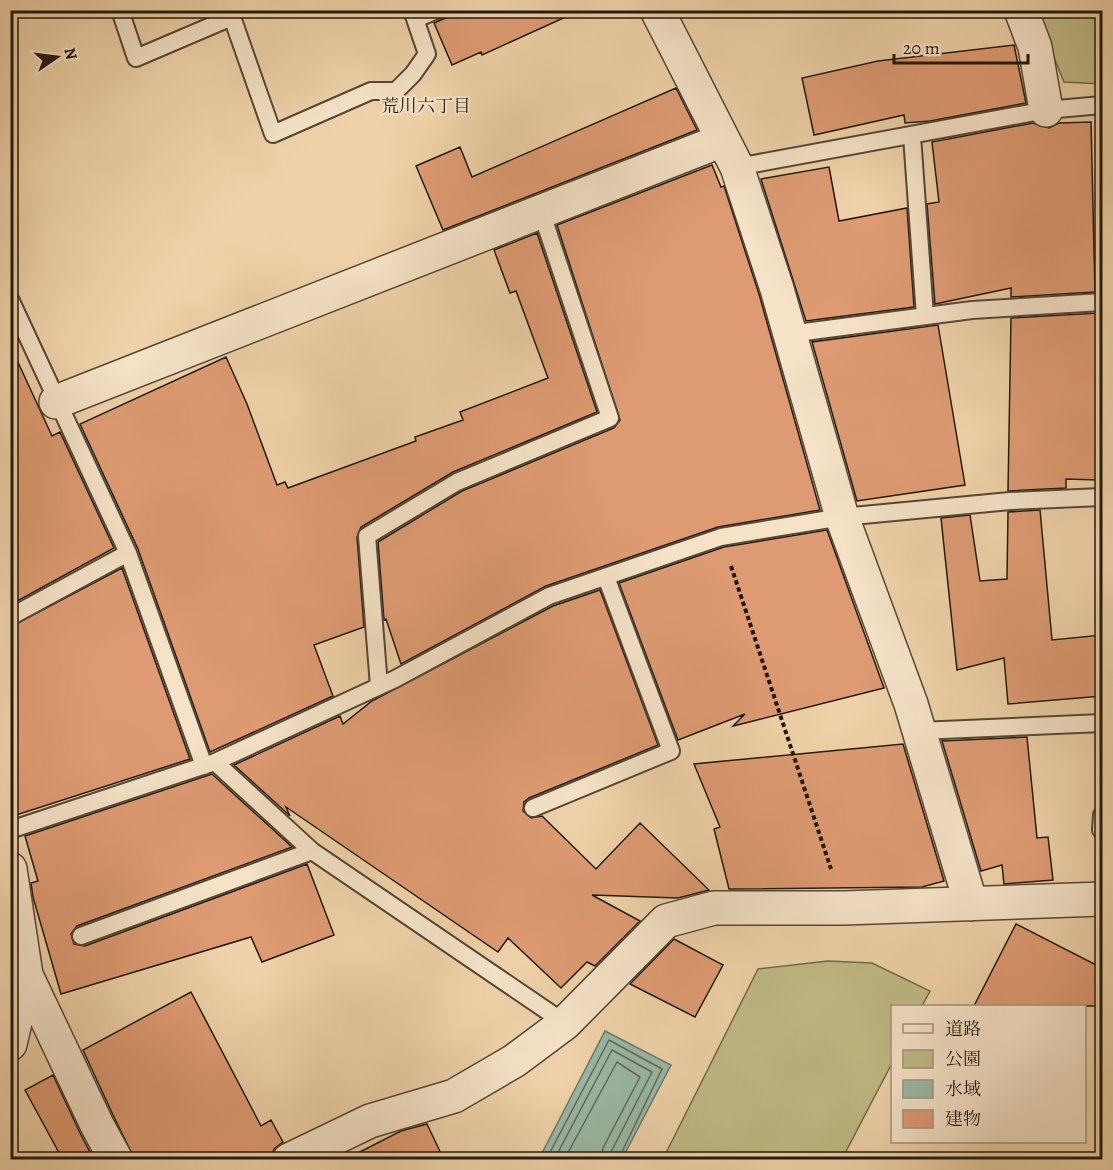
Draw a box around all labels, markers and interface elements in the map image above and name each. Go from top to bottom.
north arrow [27,27,87,87]
scale bar [894,27,1028,65]
text: 20 m [903,36,940,60]
text: N [59,45,83,62]
district label: 荒川六丁目 [381,94,471,118]
legend [891,1005,1086,1143]
text: 道路 [945,1017,981,1041]
text: 公園 [945,1047,981,1071]
text: 水域 [945,1077,981,1101]
text: 建物 [945,1107,981,1131]

